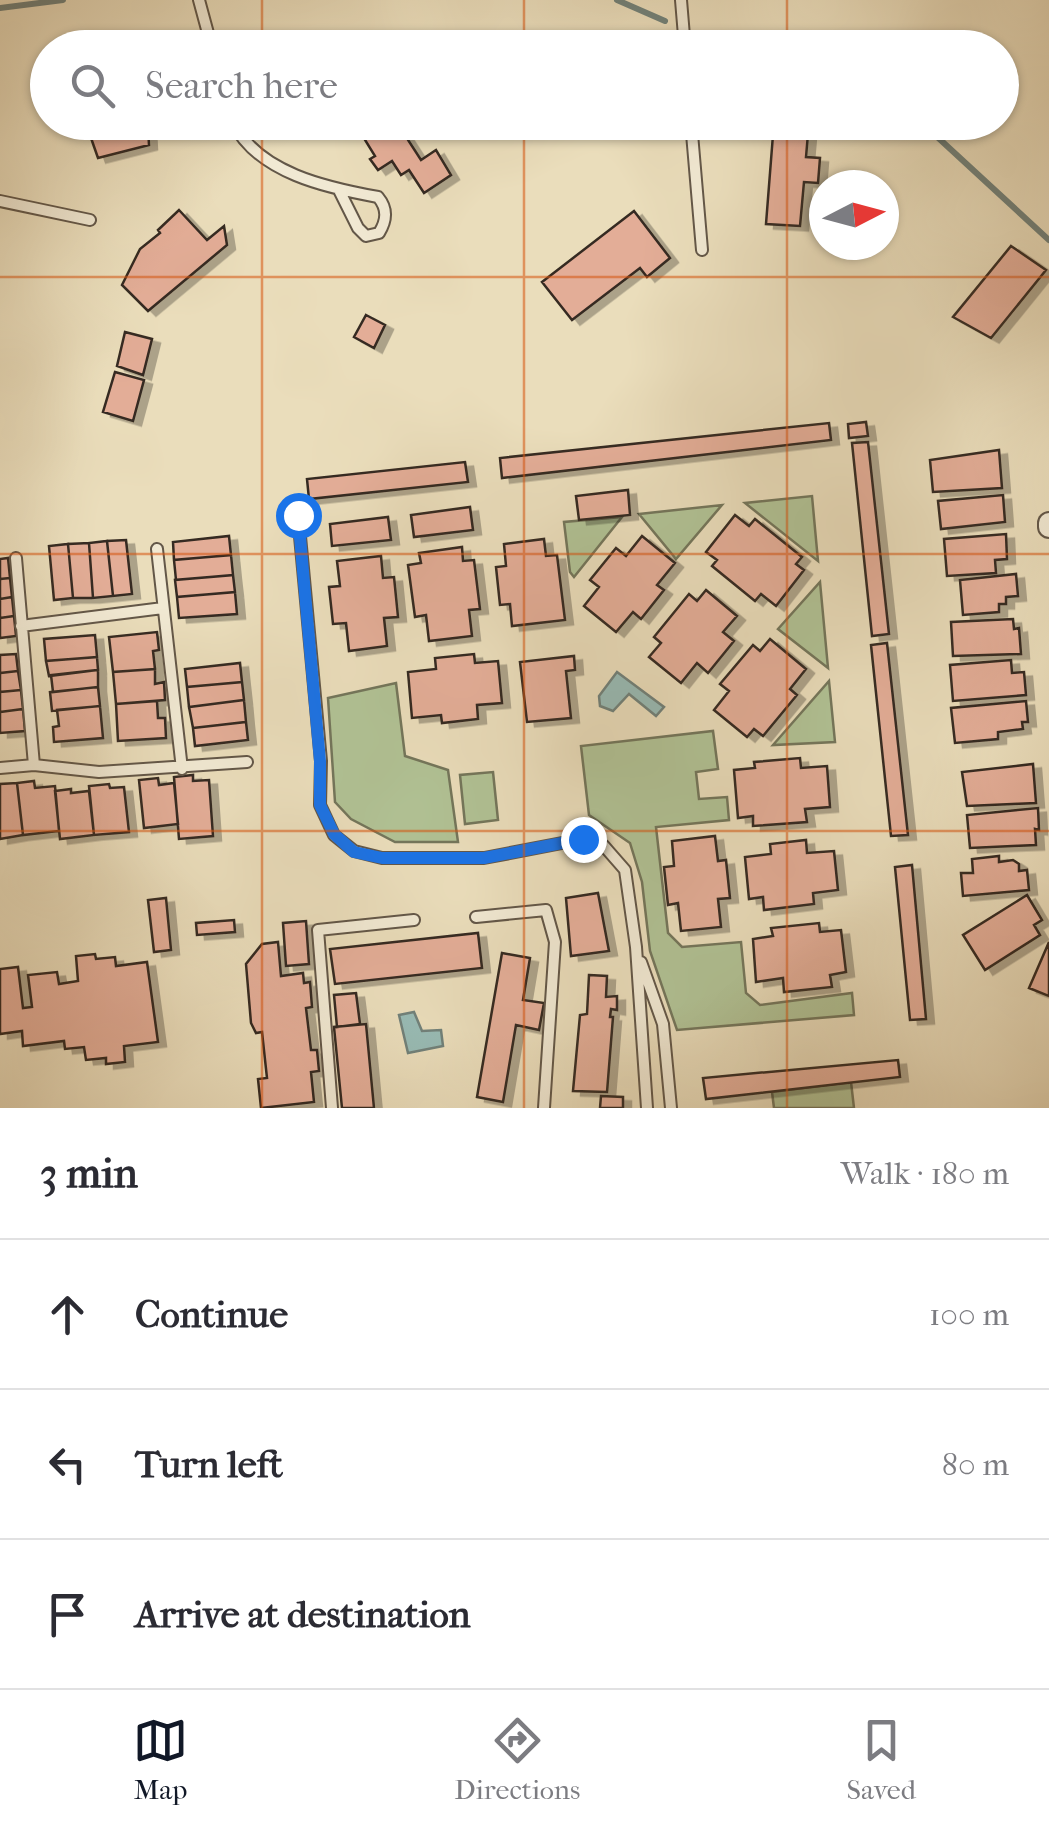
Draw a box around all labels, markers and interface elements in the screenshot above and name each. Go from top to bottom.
search box [30,30,1019,140]
icon: search [65,58,120,113]
text: Search here [145,63,338,108]
north arrow [809,170,899,260]
route start [276,493,322,539]
route end [561,817,607,863]
text: 3 min [40,1149,138,1198]
text: Walk · 180 m [841,1155,1009,1192]
icon: ahead [40,1287,95,1342]
text: Continue [135,1292,288,1337]
text: 100 m [929,1296,1009,1333]
icon: left [40,1437,95,1492]
text: Turn left [135,1442,283,1487]
text: 80 m [942,1446,1009,1483]
icon: arrive [40,1587,95,1642]
text: Arrive at destination [135,1592,471,1637]
tab: Map [133,1713,188,1806]
tab: Directions [454,1713,580,1806]
tab: Saved [846,1713,916,1806]

